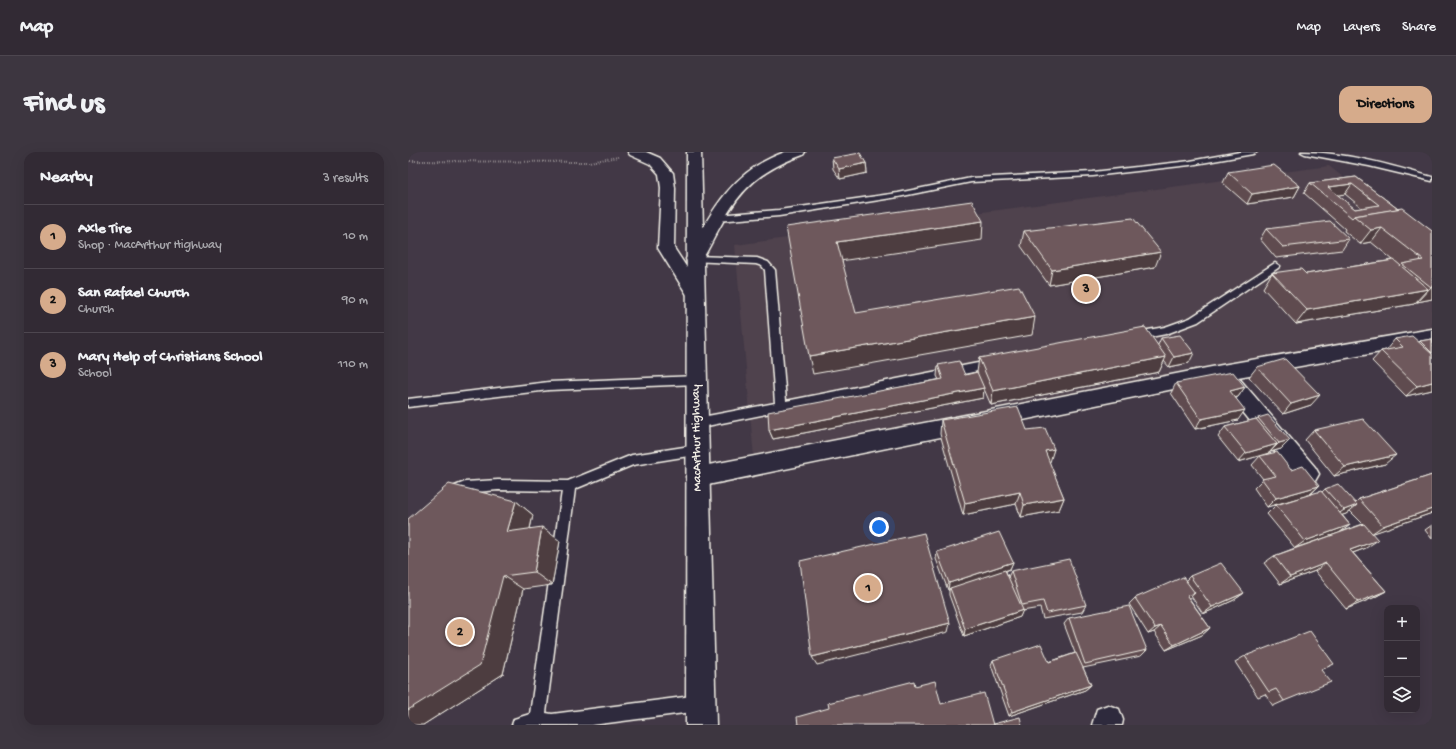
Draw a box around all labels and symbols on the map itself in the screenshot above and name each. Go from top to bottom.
pin: 3 [1073,274,1099,304]
street label: MacArthur Highway [689,384,705,492]
your location [869,517,889,537]
pin: 1 [855,573,881,603]
pin: 2 [447,617,473,647]

